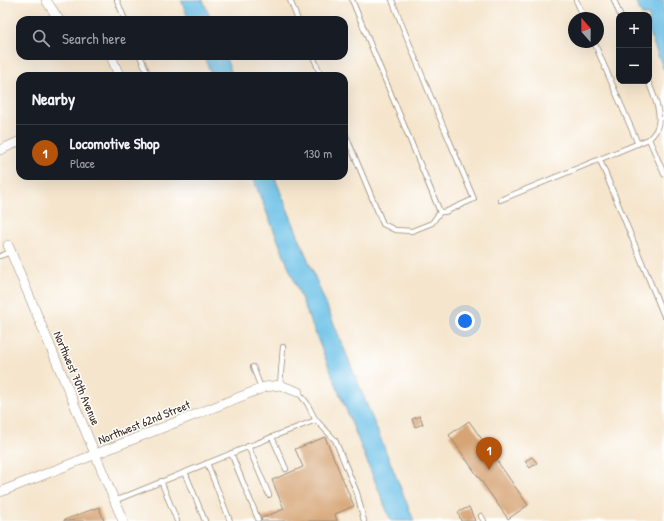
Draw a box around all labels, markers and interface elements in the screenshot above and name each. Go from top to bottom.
north arrow [568,12,604,48]
map controls [616,12,652,84]
button: + [616,12,652,48]
search box [16,16,348,60]
icon: search [30,27,52,49]
text: Search here [62,28,126,49]
button: − [616,48,652,84]
text: Nearby [32,87,75,110]
text: Locomotive Shop [70,133,159,154]
text: 1 [43,144,47,162]
text: 130 m [304,144,332,162]
text: Place [70,154,95,172]
your location [455,311,475,331]
street label: Northwest 70th Avenue [50,328,105,428]
street label: Northwest 62nd Street [95,395,193,448]
pin: 1 [476,437,502,470]

